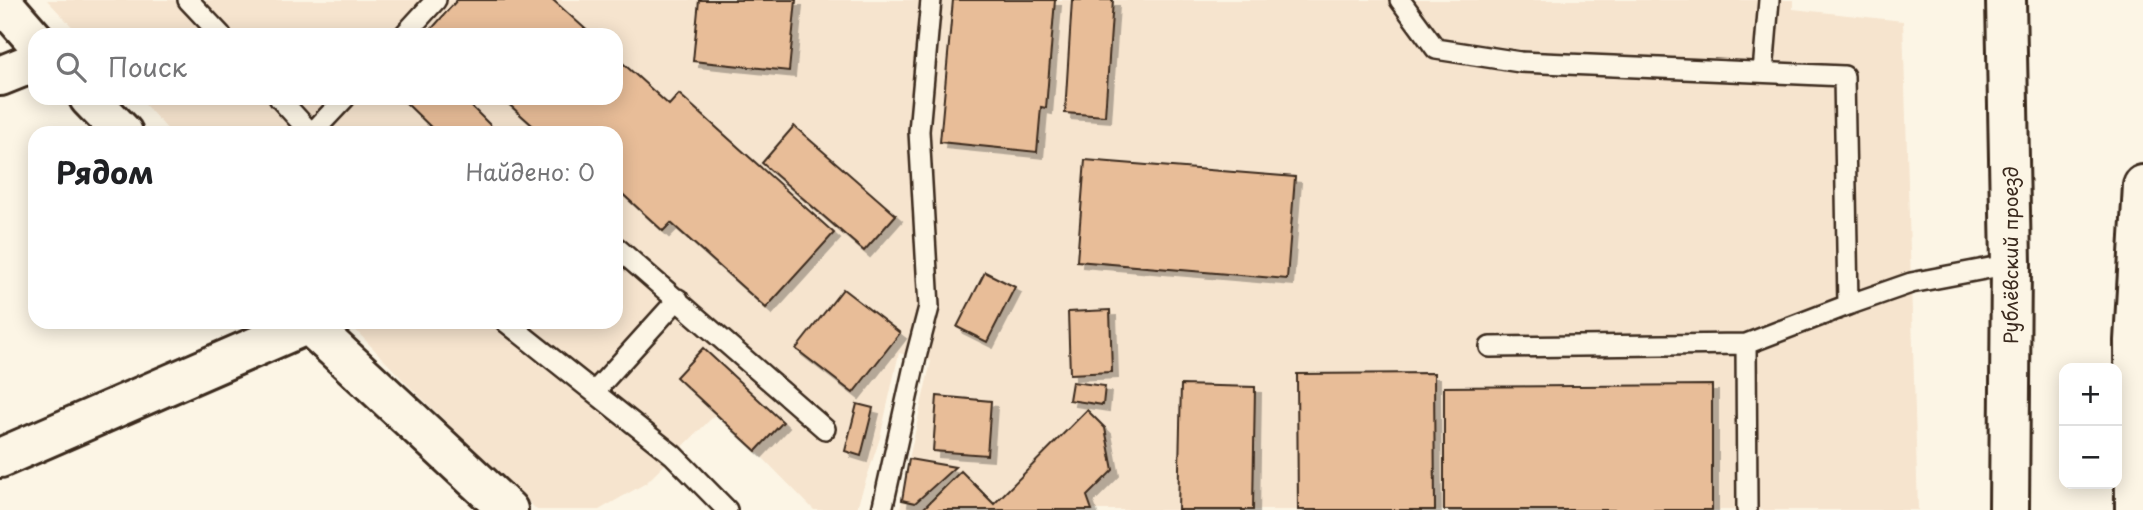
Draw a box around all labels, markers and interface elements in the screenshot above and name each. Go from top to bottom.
search box [28,28,623,105]
text: Поиск [108,47,187,86]
icon: search [52,48,90,86]
text: Рядом [56,149,154,194]
text: Найдено: 0 [465,154,595,189]
street label: Рублёвский проезд [1996,166,2024,344]
map controls [2059,363,2122,489]
button: + [2059,363,2122,426]
button: − [2059,426,2122,489]

